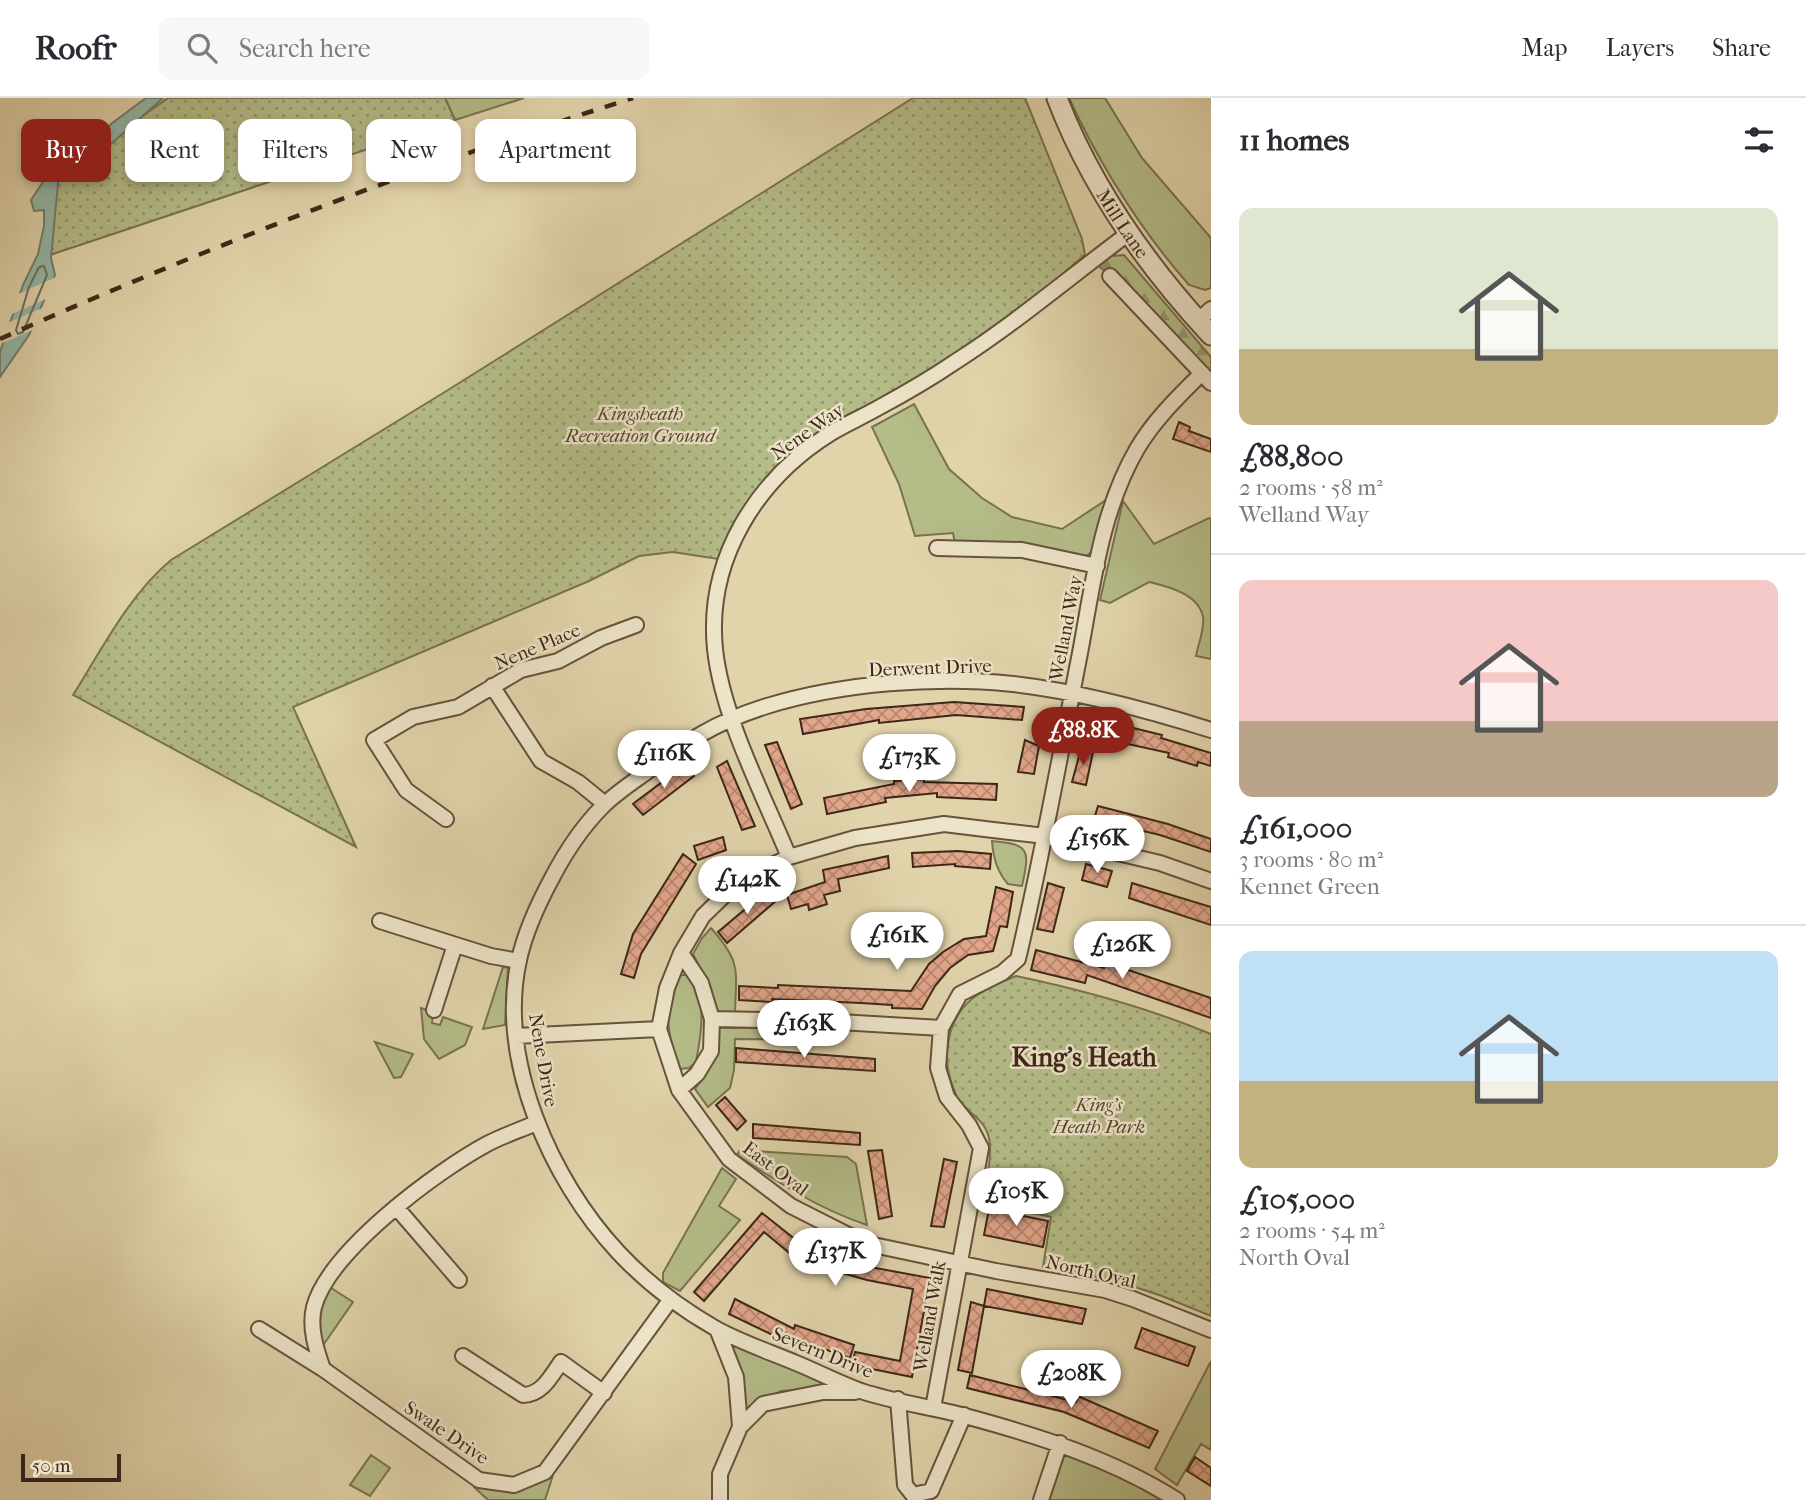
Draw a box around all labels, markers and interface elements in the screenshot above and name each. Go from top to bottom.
search box [159,17,649,80]
text: Roofr [35,29,117,68]
icon: search [183,29,221,67]
text: Search here [239,33,371,64]
text: Map [1522,34,1568,62]
text: Layers [1606,34,1674,62]
text: Share [1712,34,1771,62]
chip: Buy [21,119,111,182]
chip: Rent [125,119,224,182]
chip: Filters [238,119,352,182]
chip: New [366,119,461,182]
chip: Apartment [475,119,636,182]
icon: filters [1740,121,1778,159]
text: 11 homes [1239,123,1349,158]
street label: Mill Lane [1091,185,1153,263]
icon: home [1446,253,1572,379]
street label: Nene Way [767,398,849,465]
park label: Kingsheath Recreation Ground [563,403,717,447]
text: £88,800 [1239,439,1344,474]
text: 2 rooms · 58 m² [1239,474,1383,501]
text: Welland Way [1239,501,1369,528]
street label: Welland Way [1045,573,1087,684]
street label: Nene Place [491,619,584,675]
icon: home [1446,625,1572,751]
street label: Derwent Drive [868,655,992,681]
pin: £88.8K [1026,708,1140,767]
text: £88.8K [1047,716,1119,743]
pin: £116K [615,730,713,790]
pin: £173K [860,734,958,794]
text: £116K [634,739,694,766]
text: £173K [879,743,939,770]
text: £161,000 [1239,811,1352,846]
pin: £156K [1048,816,1146,875]
text: £156K [1066,824,1128,851]
text: 3 rooms · 80 m² [1239,846,1383,873]
pin: £142K [698,856,796,916]
text: £142K [714,865,780,892]
text: Kennet Green [1239,873,1380,900]
pin: £161K [848,912,946,972]
text: £161K [867,921,927,948]
pin: £126K [1073,922,1171,981]
text: £126K [1090,930,1154,957]
icon: home [1446,996,1572,1122]
pin: £163K [755,1000,853,1060]
text: £163K [773,1009,835,1036]
street label: Nene Drive [524,1012,562,1109]
district label: King's Heath [1011,1042,1157,1073]
park label: King's Heath Park [1052,1094,1145,1138]
street label: East Oval [738,1137,813,1201]
pin: £105K [967,1168,1065,1228]
text: £105K [985,1177,1047,1204]
text: £105,000 [1239,1182,1355,1217]
text: 2 rooms · 54 m² [1239,1217,1385,1244]
pin: £137K [786,1228,884,1288]
text: £137K [805,1237,865,1264]
text: North Oval [1239,1244,1350,1271]
street label: North Oval [1044,1251,1138,1293]
street label: Welland Walk [909,1259,951,1374]
street label: Severn Drive [769,1323,876,1383]
pin: £208K [1022,1350,1120,1410]
text: £208K [1037,1359,1105,1386]
street label: Swale Drive [400,1397,493,1469]
scale bar [21,1451,121,1483]
text: 50 m [32,1455,71,1477]

